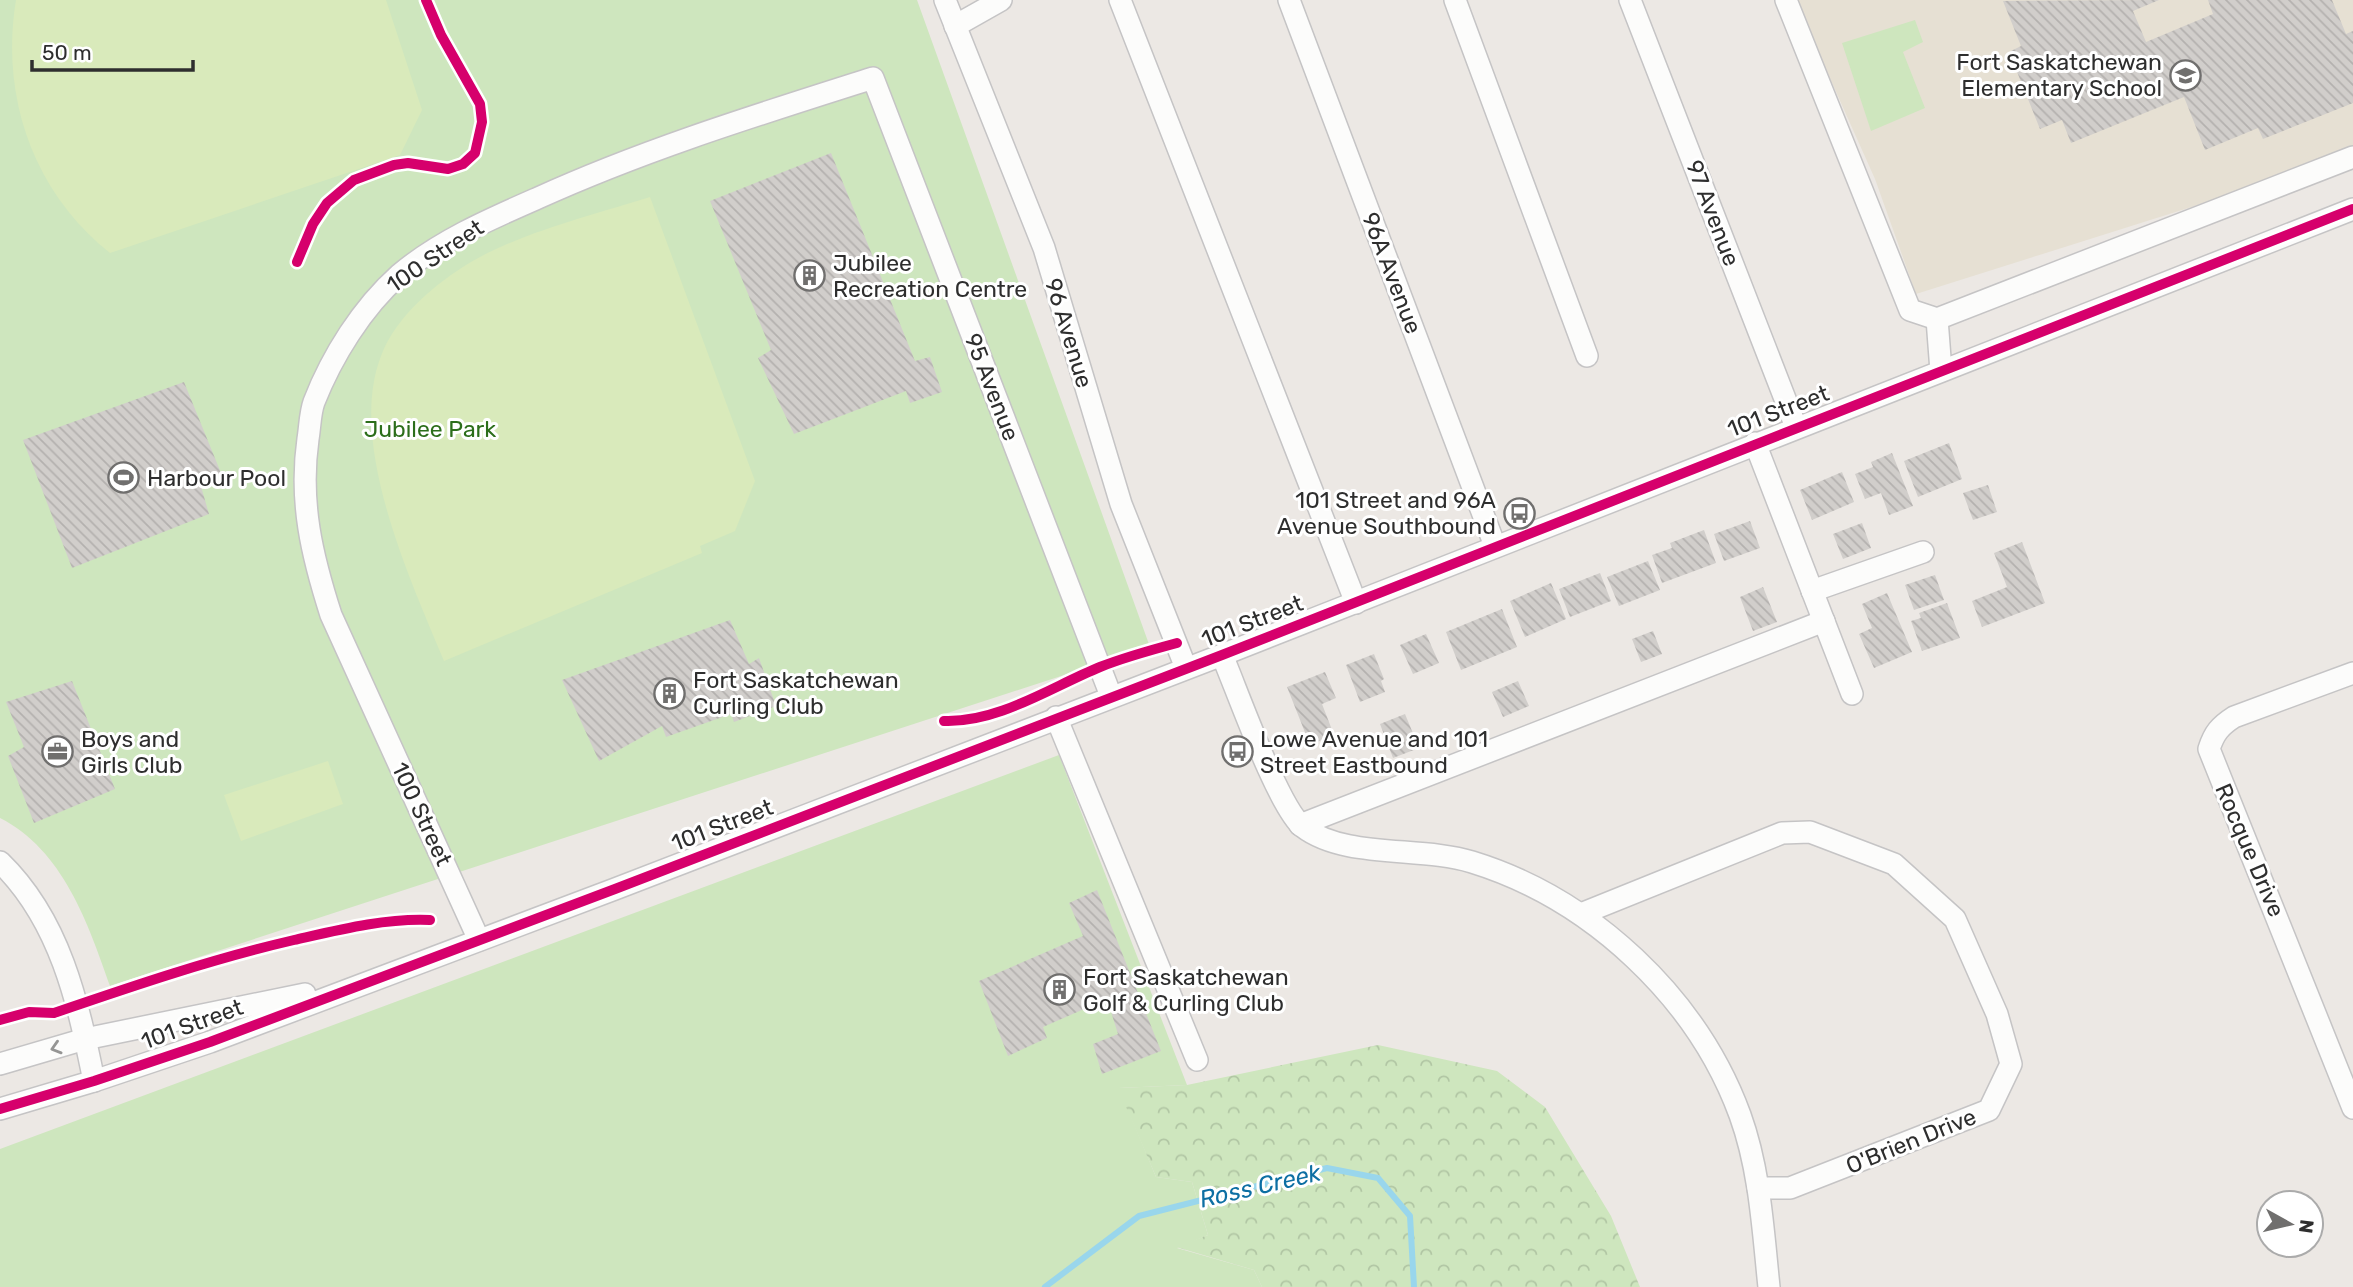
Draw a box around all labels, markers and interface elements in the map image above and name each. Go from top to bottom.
scale bar [32,28,192,72]
text: 50 m [42,40,92,65]
place label: Fort Saskatchewan Elementary School [1956,48,2162,102]
school or university icon: Fort Saskatchewan Elementary School [2168,58,2202,92]
street label: 97 Avenue [1680,156,1746,270]
street label: 96A Avenue [1356,208,1428,338]
street label: 100 Street [381,213,489,299]
place label: Jubilee Recreation Centre [833,249,1027,303]
building icon: Jubilee Recreation Centre [793,259,827,293]
street label: 96 Avenue [1039,275,1099,391]
street label: 95 Avenue [959,329,1025,445]
street label: 101 Street [1723,379,1833,443]
park label: Jubilee Park [364,415,496,443]
sports icon: Harbour Pool [107,461,141,495]
place label: Harbour Pool [147,464,286,492]
place label: 101 Street and 96A Avenue Southbound [1277,486,1496,540]
bus stop icon: 101 Street and 96A Avenue Southbound [1502,496,1536,530]
street label: 101 Street [1197,589,1307,653]
place label: Fort Saskatchewan Curling Club [693,666,899,720]
building icon: Fort Saskatchewan Curling Club [653,676,687,710]
place label: Boys and Girls Club [81,725,182,779]
place label: Lowe Avenue and 101 Street Eastbound [1260,725,1488,779]
office icon: Boys and Girls Club [41,735,75,769]
bus stop icon: Lowe Avenue and 101 Street Eastbound [1220,735,1254,769]
street label: 100 Street [386,758,458,870]
street label: Rocque Drive [2209,779,2291,921]
street label: 101 Street [667,793,777,857]
place label: Fort Saskatchewan Golf & Curling Club [1083,963,1289,1017]
building icon: Fort Saskatchewan Golf & Curling Club [1043,973,1077,1007]
street label: 101 Street [137,993,247,1055]
one-way arrow [50,1039,62,1054]
street label: O'Brien Drive [1842,1102,1980,1180]
water label: Ross Creek [1196,1158,1324,1214]
north arrow [2255,1189,2325,1259]
text: N [2294,1218,2319,1235]

